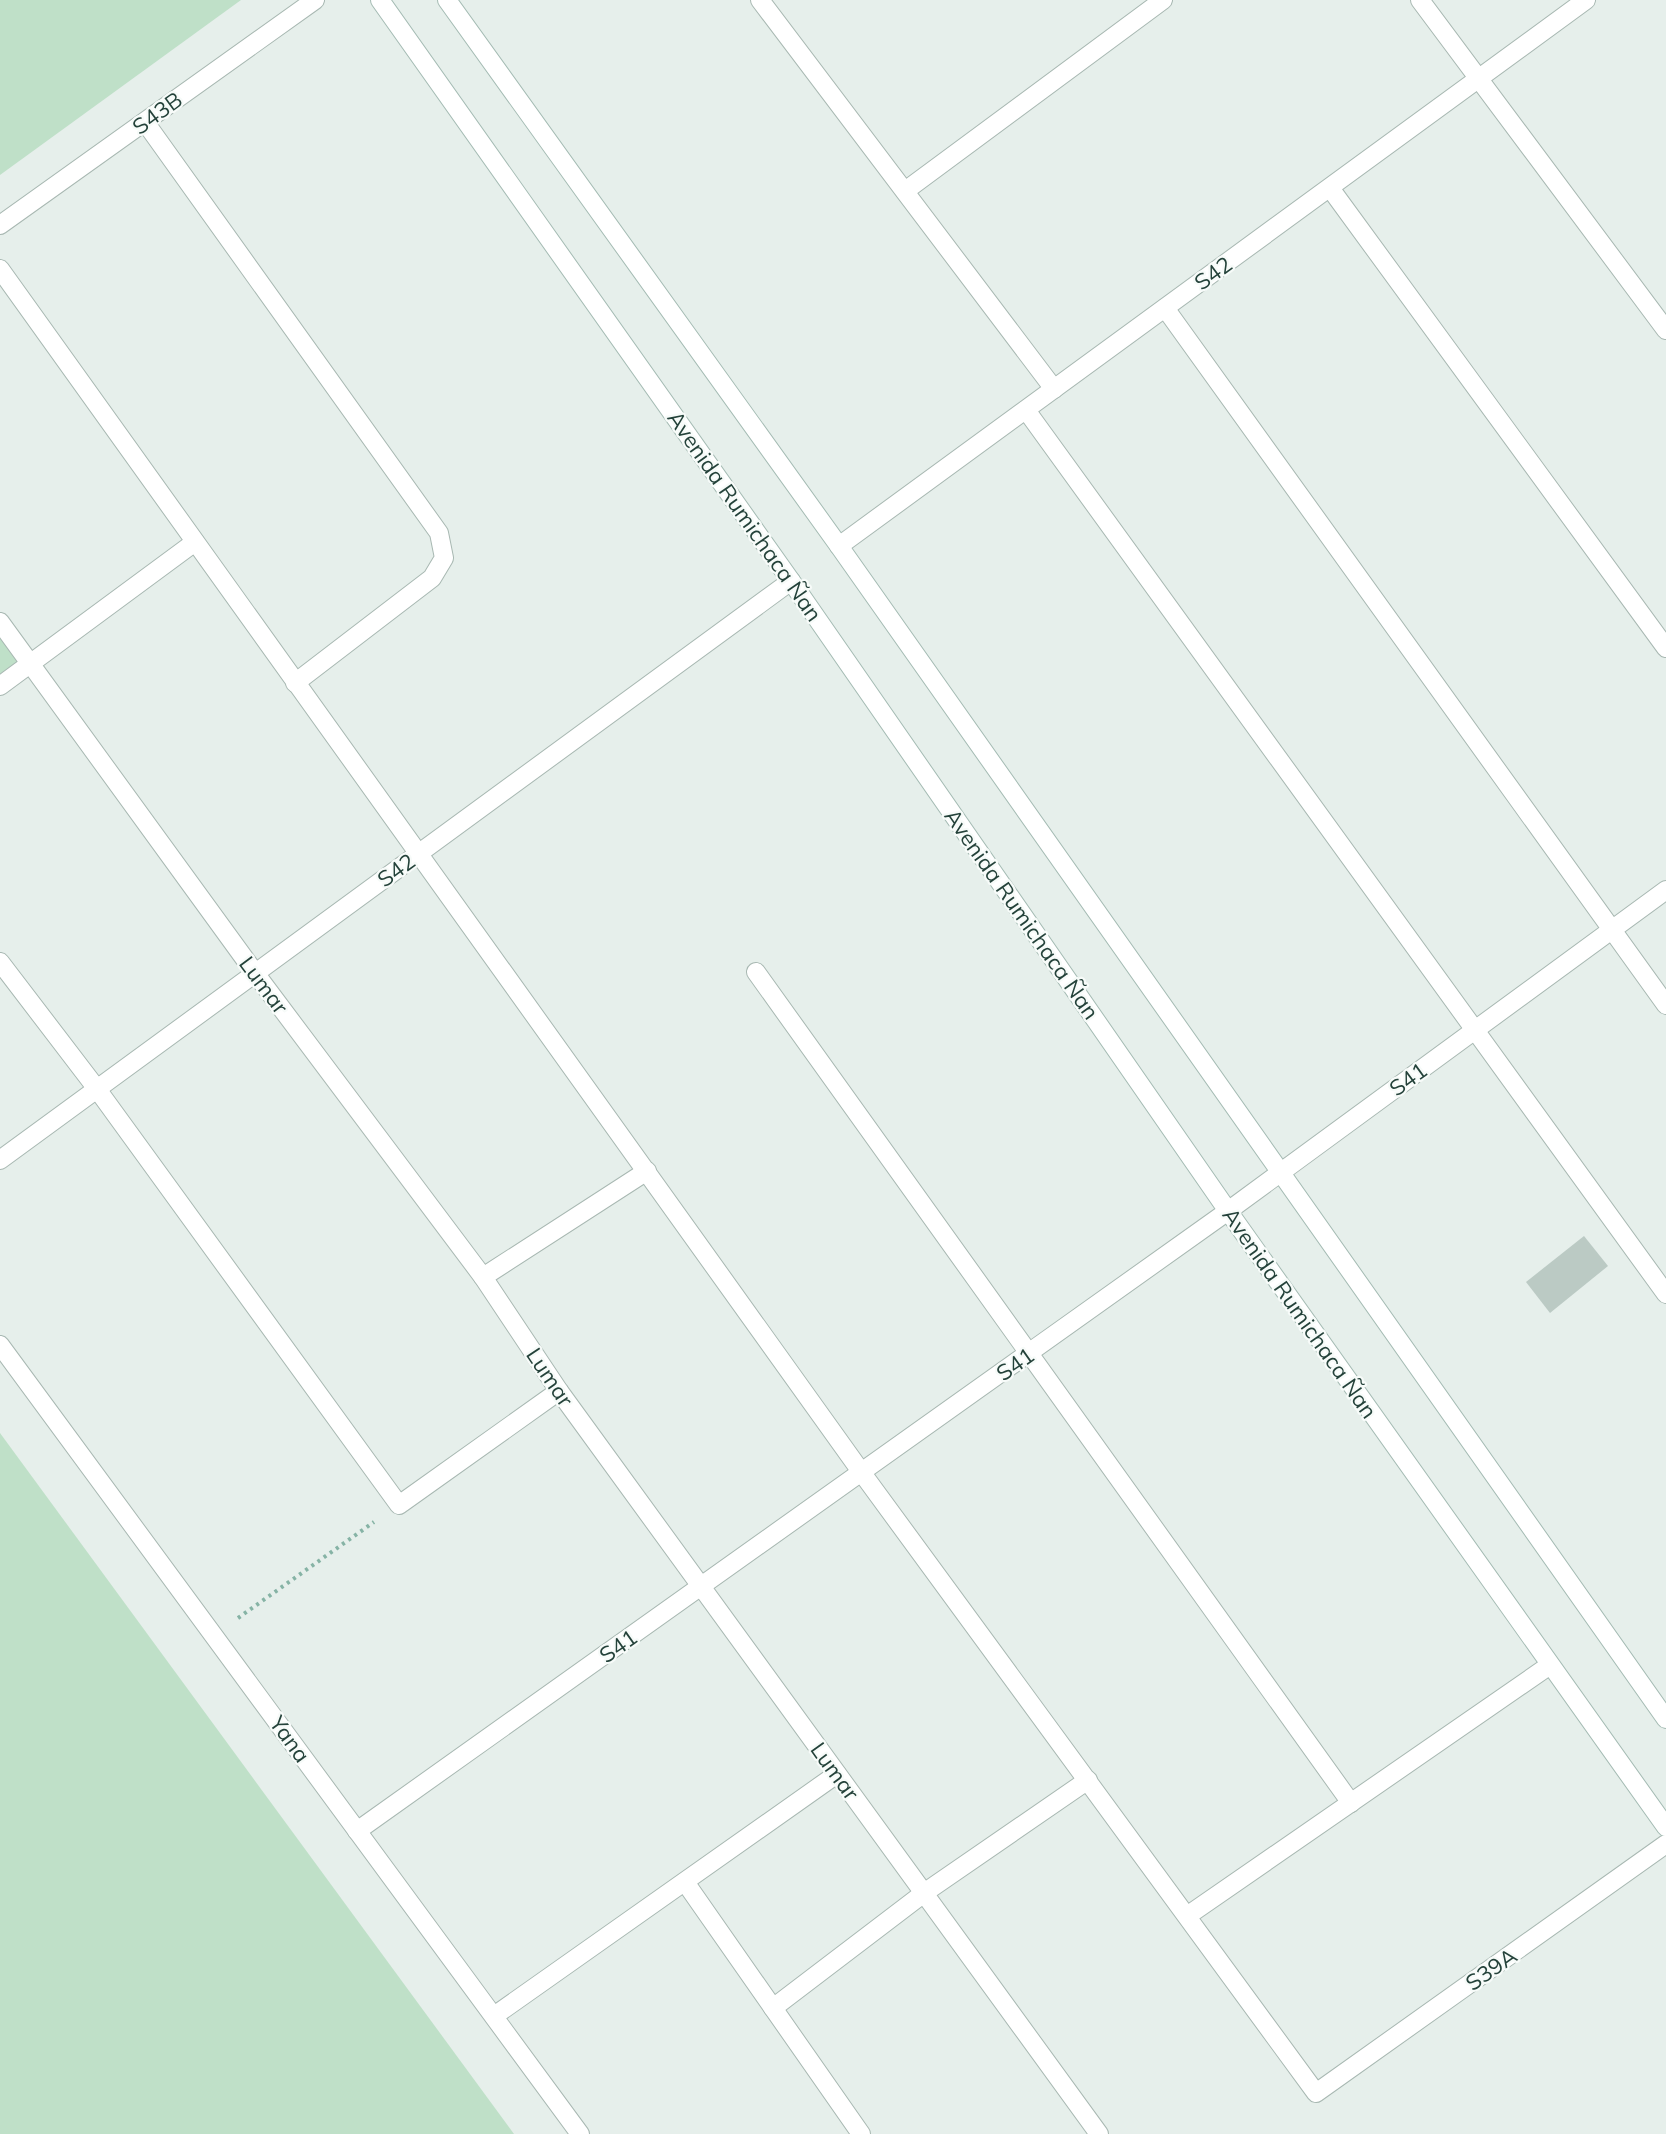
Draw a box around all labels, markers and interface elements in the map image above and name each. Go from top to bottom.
street label: S43B [126,85,188,141]
street label: S42 [1189,250,1237,296]
street label: Avenida Rumichaca Ñan [662,405,828,627]
street label: Avenida Rumichaca Ñan [939,803,1105,1025]
street label: S42 [372,847,420,893]
street label: Lumar [233,951,295,1019]
street label: S41 [1384,1056,1432,1102]
street label: Avenida Rumichaca Ñan [1217,1202,1383,1424]
street label: S41 [991,1341,1039,1387]
street label: Lumar [520,1342,580,1412]
street label: S41 [594,1623,642,1669]
street label: Yana [263,1709,316,1768]
street label: Lumar [805,1736,865,1806]
street label: S39A [1460,1941,1522,1997]

